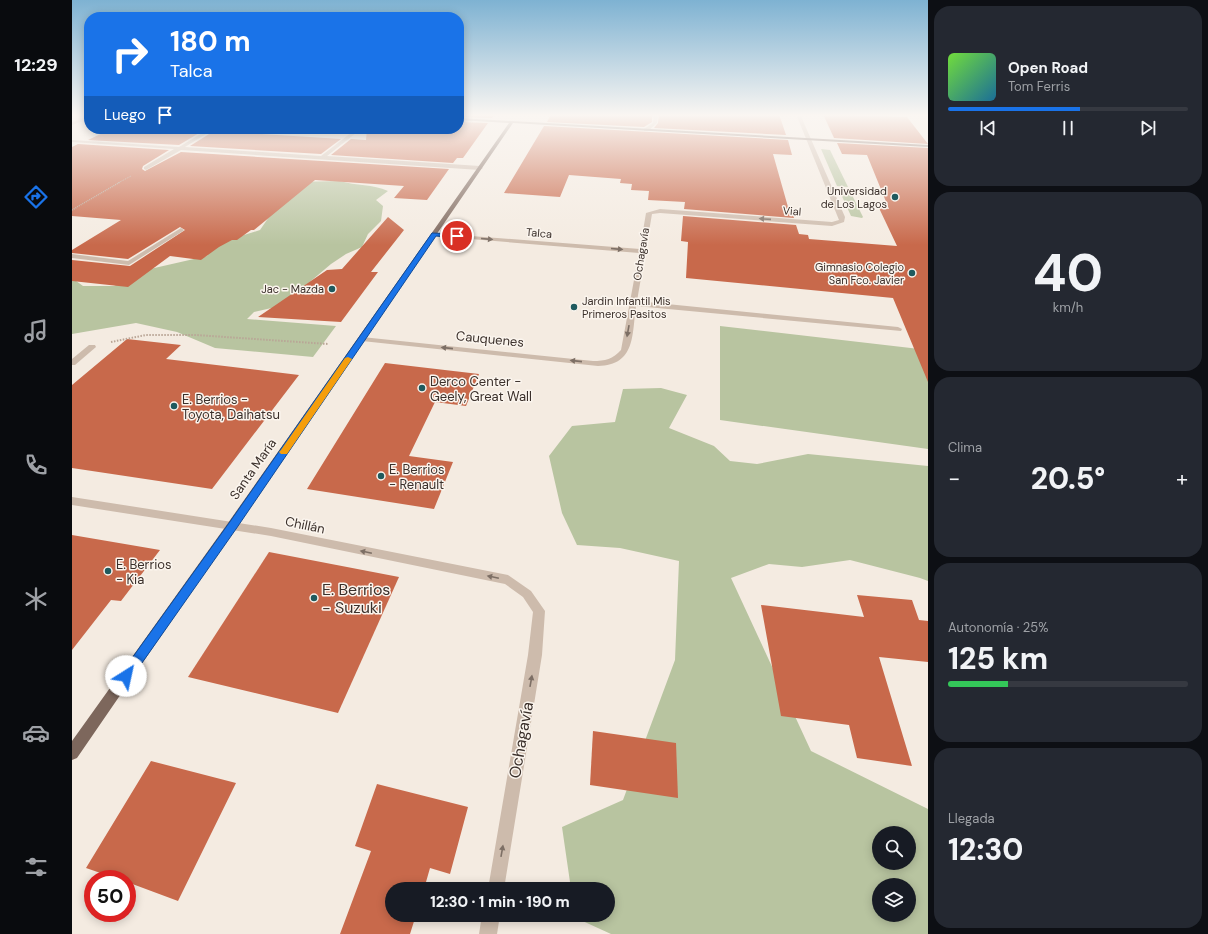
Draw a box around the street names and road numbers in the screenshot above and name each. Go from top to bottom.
street label: Vial [782,203,802,219]
street label: Talca [525,225,553,241]
street label: Ochagavía [630,227,652,281]
street label: Cauquenes [455,327,525,351]
street label: Santa María [226,435,280,503]
street label: Chillán [284,513,326,537]
street label: Ochagavía [504,700,538,780]

